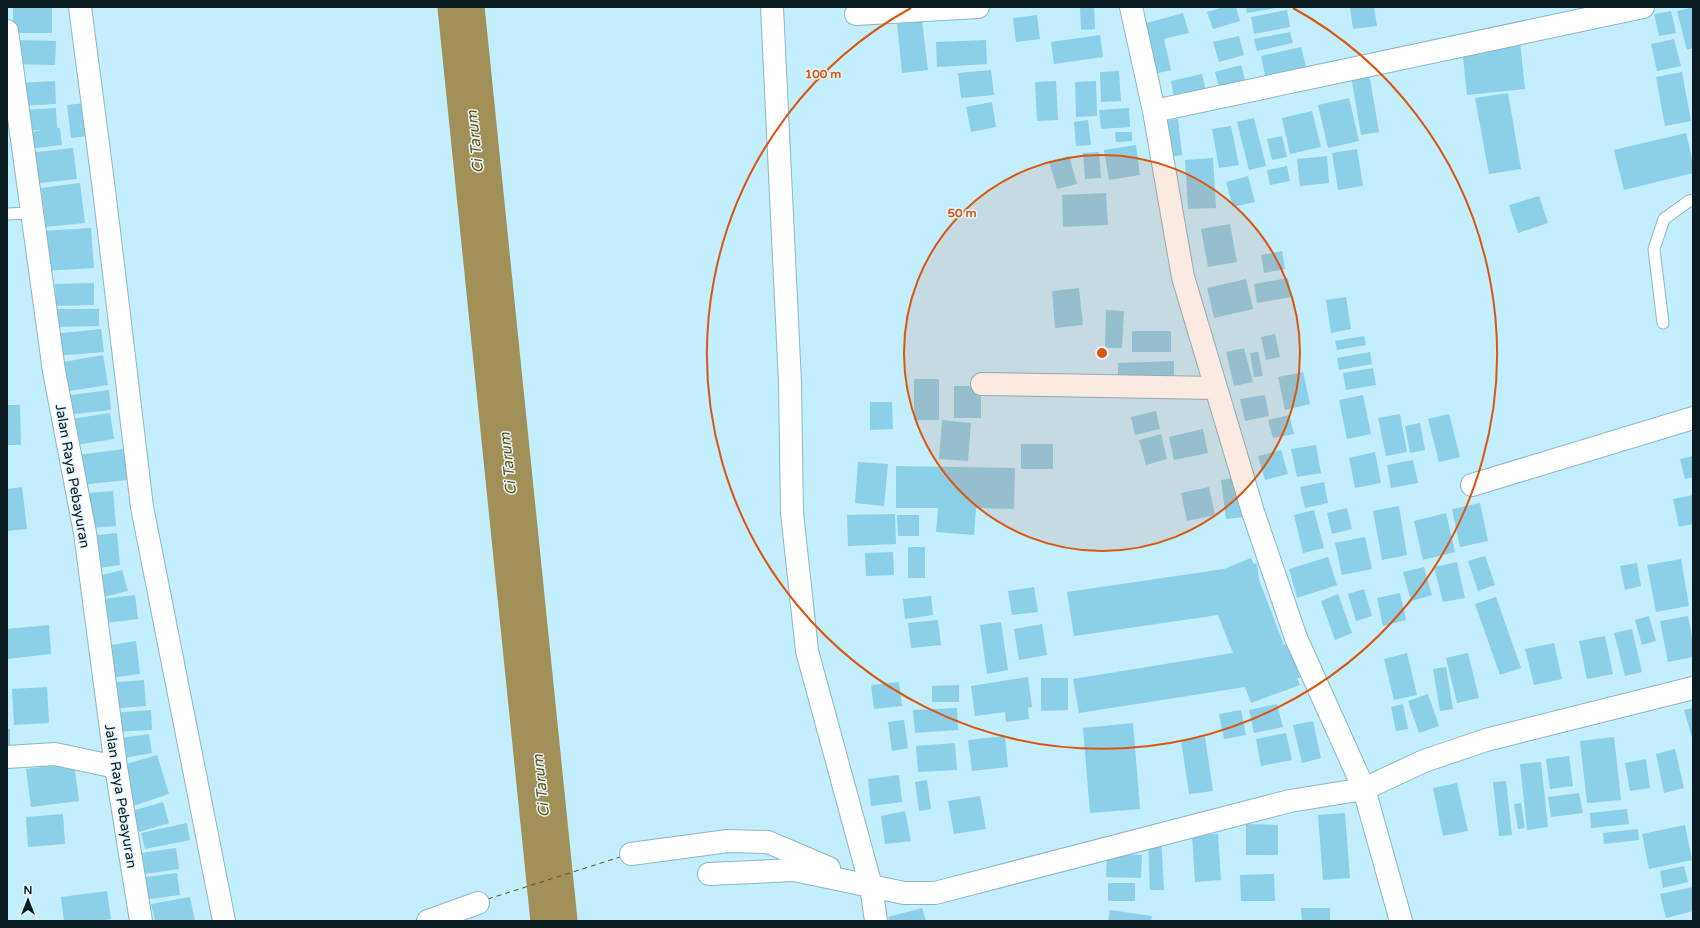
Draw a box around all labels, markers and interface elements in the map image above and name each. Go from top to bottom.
text: 100 m [805,67,841,81]
water label: Ci Tarum [463,108,487,174]
text: 50 m [947,206,977,220]
centre of rings [1095,346,1109,360]
street label: Jalan Raya Pebayuran [51,403,94,549]
water label: Ci Tarum [496,430,520,496]
street label: Jalan Raya Pebayuran [101,723,140,870]
water label: Ci Tarum [529,752,553,818]
north arrow [8,880,48,920]
text: N [24,884,32,897]

